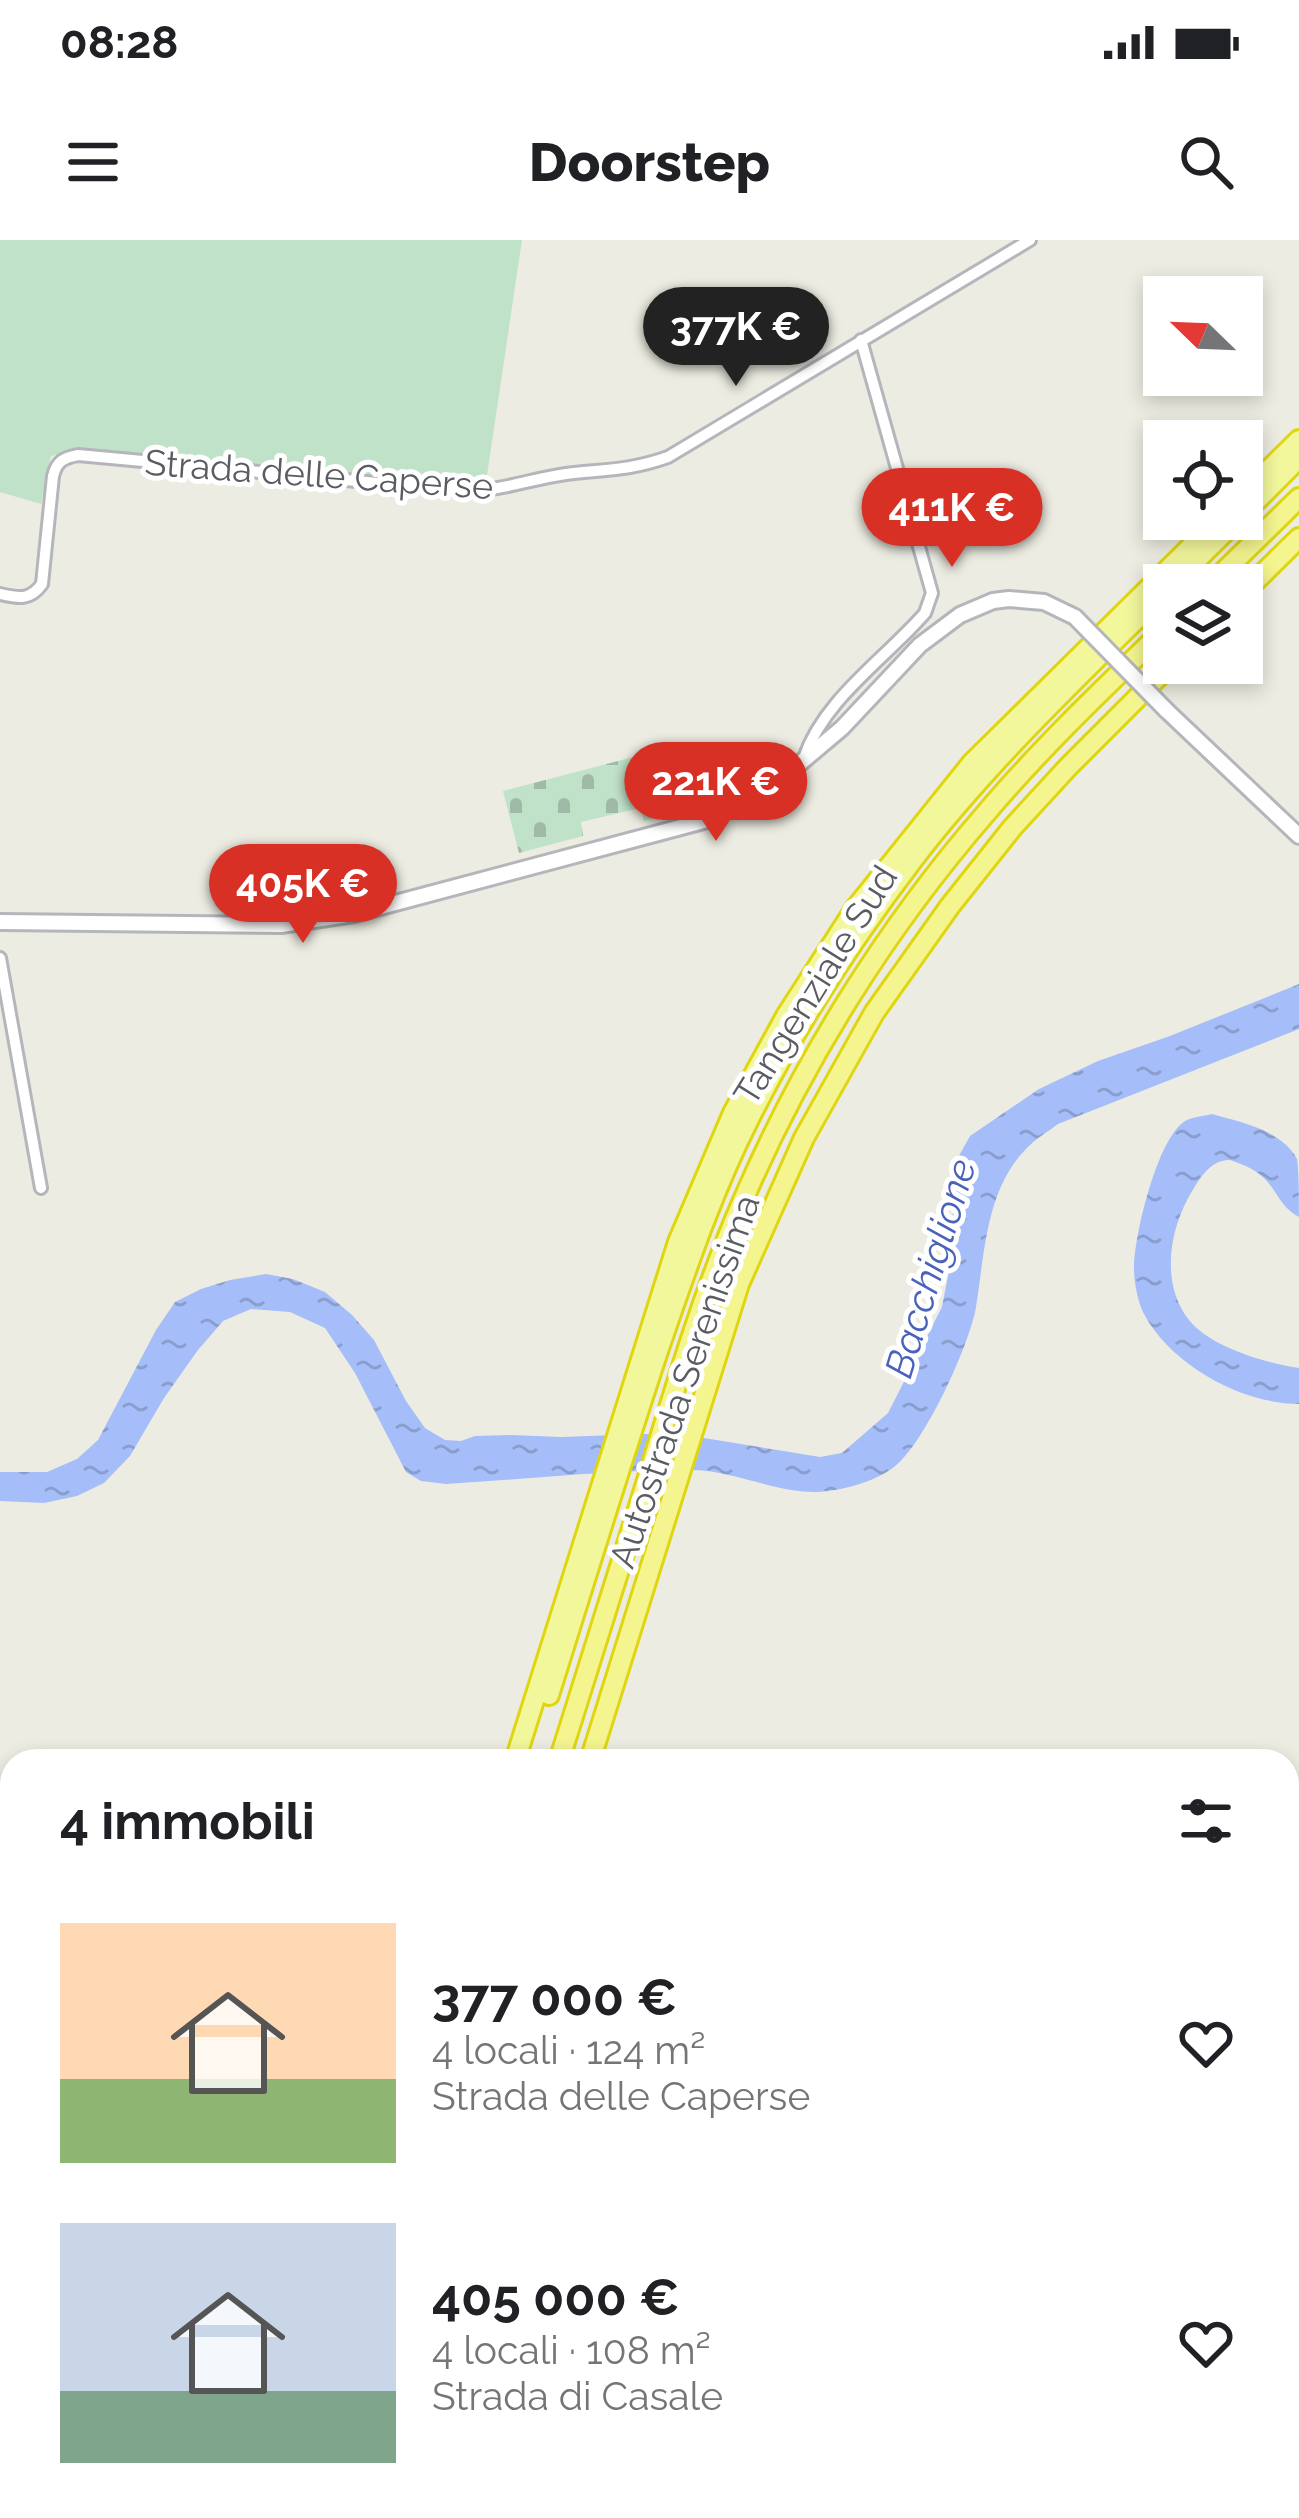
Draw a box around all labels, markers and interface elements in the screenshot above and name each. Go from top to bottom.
text: 08:28 [60,16,179,69]
icon: menu [60,129,126,195]
icon: search [1173,129,1239,195]
text: Doorstep [529,130,770,194]
north arrow [1143,276,1263,396]
map controls [1143,276,1263,684]
pin: 377K € [638,287,834,389]
text: 377K € [670,303,802,349]
button: locate [1143,420,1263,540]
street label: Strada delle Caperse [143,441,495,507]
pin: 411K € [854,468,1050,570]
text: 411K € [889,484,1015,530]
button: layers [1143,564,1263,684]
pin: 221K € [618,742,814,844]
text: 221K € [651,758,781,804]
pin: 405K € [205,844,401,946]
street label: Tangenziale Sud [725,858,905,1112]
text: 405K € [236,860,370,906]
water label: Bacchiglione [875,1153,985,1383]
street label: Autostrada Serenissima [600,1189,768,1573]
icon: filters [1173,1788,1239,1854]
text: 4 immobili [60,1791,315,1851]
text: 377 000 € [432,1967,677,2027]
icon: home [156,1971,300,2115]
icon: heart [1173,2010,1239,2076]
text: 4 locali · 124 m² [432,2027,705,2073]
text: Strada delle Caperse [432,2073,810,2119]
text: 405 000 € [432,2267,680,2327]
icon: home [156,2271,300,2415]
icon: heart [1173,2310,1239,2376]
text: 4 locali · 108 m² [432,2327,711,2373]
text: Strada di Casale [432,2373,723,2419]

